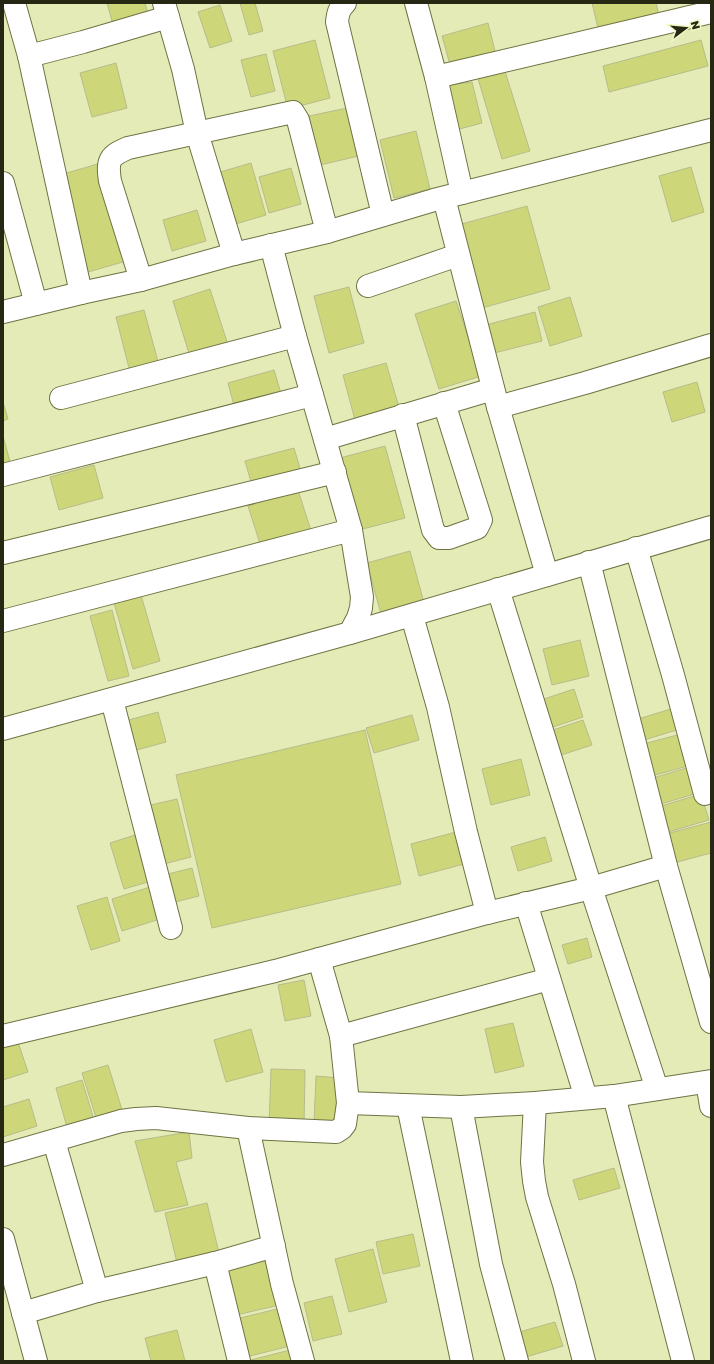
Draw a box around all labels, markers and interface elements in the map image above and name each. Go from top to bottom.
north arrow [666,8,706,48]
text: N [689,19,703,31]

